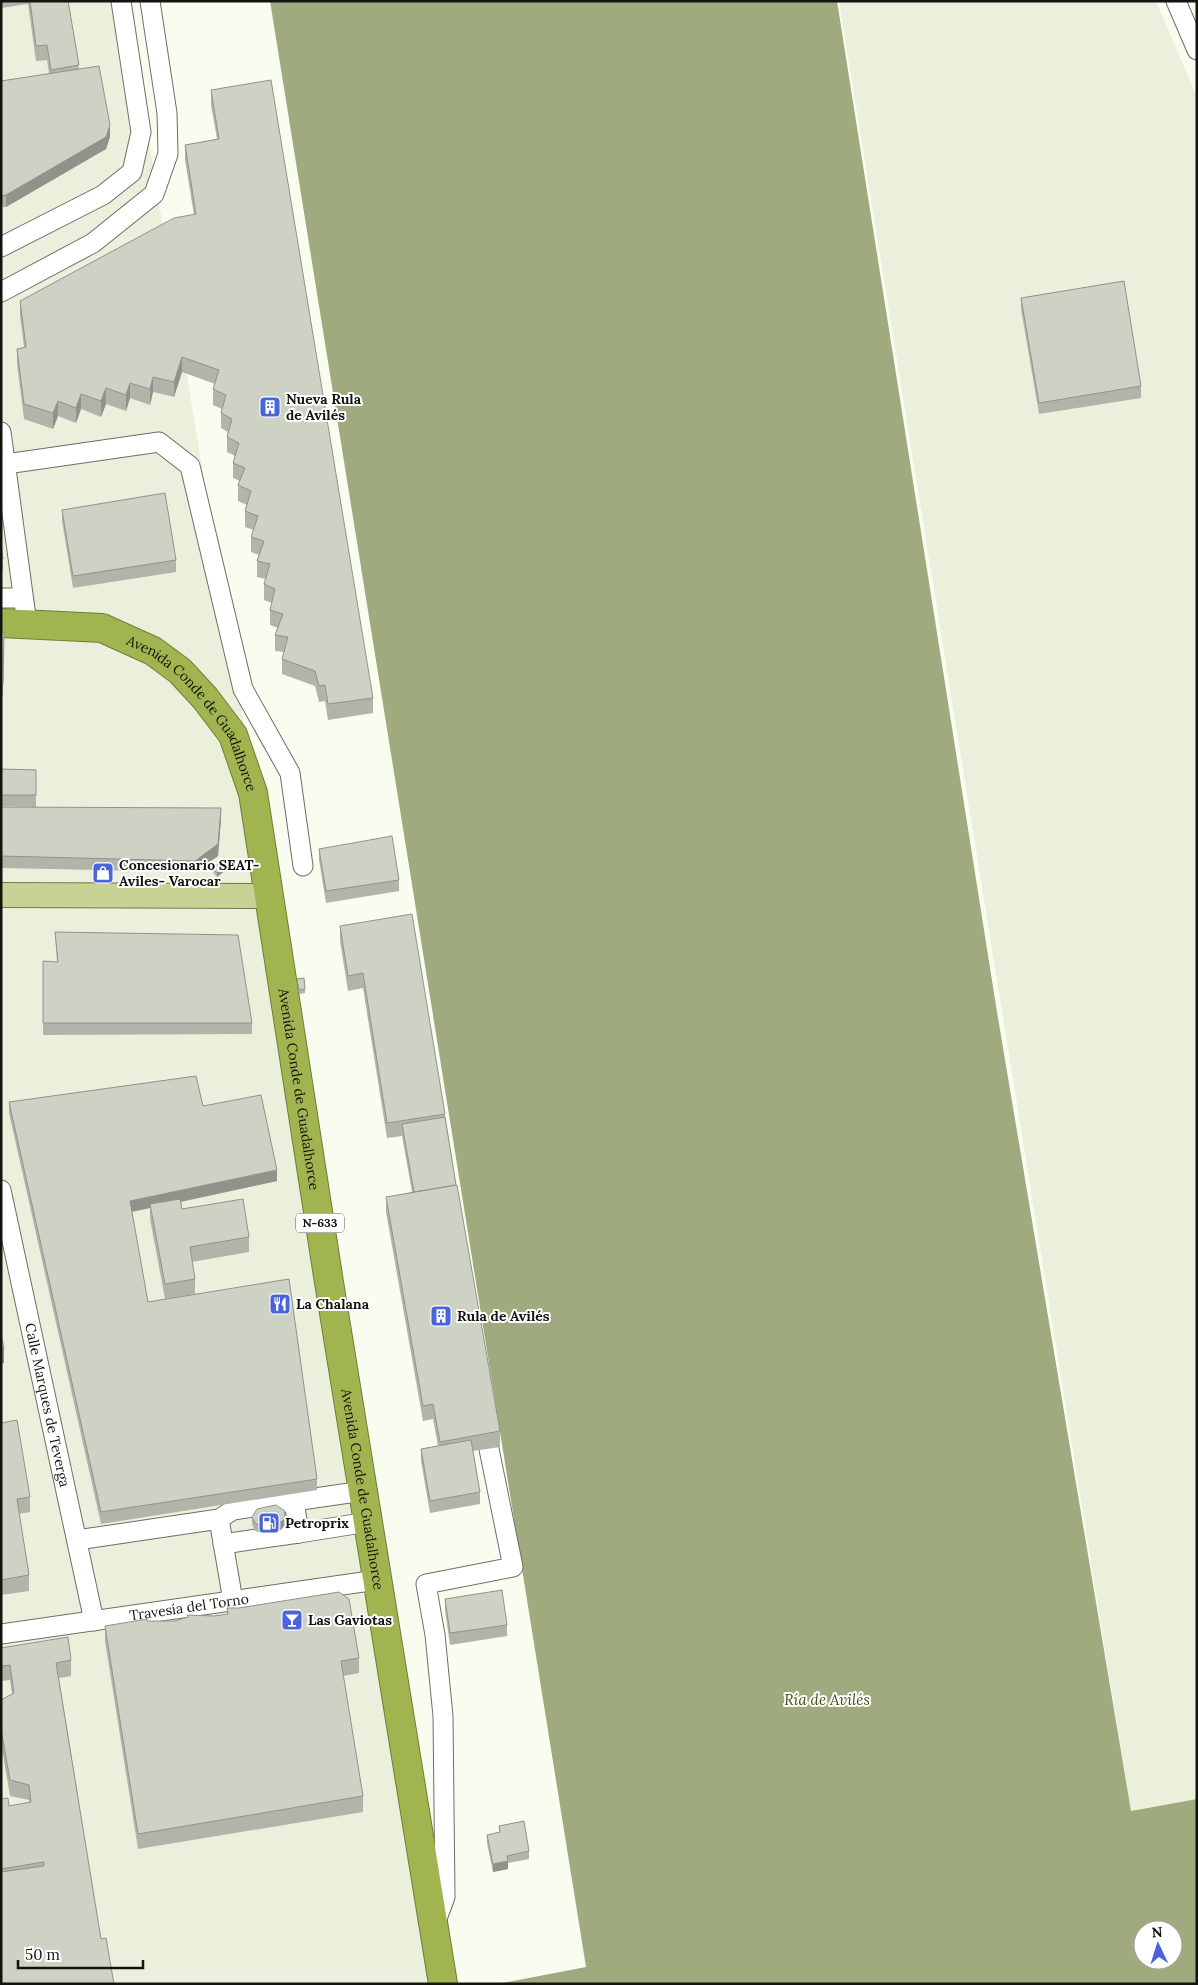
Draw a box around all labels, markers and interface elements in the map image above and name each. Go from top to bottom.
place label: Nueva Rula de Avilés [286,390,362,424]
building icon: Nueva Rula de Avilés [258,395,282,419]
street label: Avenida Conde de Guadalhorce [123,631,261,794]
place label: Concesionario SEAT- Aviles- Varocar [119,856,259,890]
shop icon: Concesionario SEAT- Aviles- Varocar [91,861,115,885]
street label: Avenida Conde de Guadalhorce [274,986,324,1192]
road number: N-633 [296,1214,344,1232]
restaurant icon: La Chalana [268,1292,292,1316]
place label: La Chalana [296,1295,370,1313]
building icon: Rula de Avilés [429,1304,453,1328]
place label: Rula de Avilés [457,1307,550,1325]
street label: Calle Marques de Teverga [21,1321,74,1489]
street label: Avenida Conde de Guadalhorce [337,1386,388,1592]
fuel station icon: Petroprix [257,1511,281,1535]
place label: Petroprix [285,1514,349,1532]
street label: Travesía del Torno [128,1590,250,1624]
bar icon: Las Gaviotas [280,1608,304,1632]
place label: Las Gaviotas [308,1611,392,1629]
water label: Ría de Avilés [784,1690,870,1709]
north arrow [1133,1920,1183,1970]
text: N [1151,1923,1163,1941]
scale bar [18,1938,142,1970]
text: 50 m [25,1945,60,1964]

